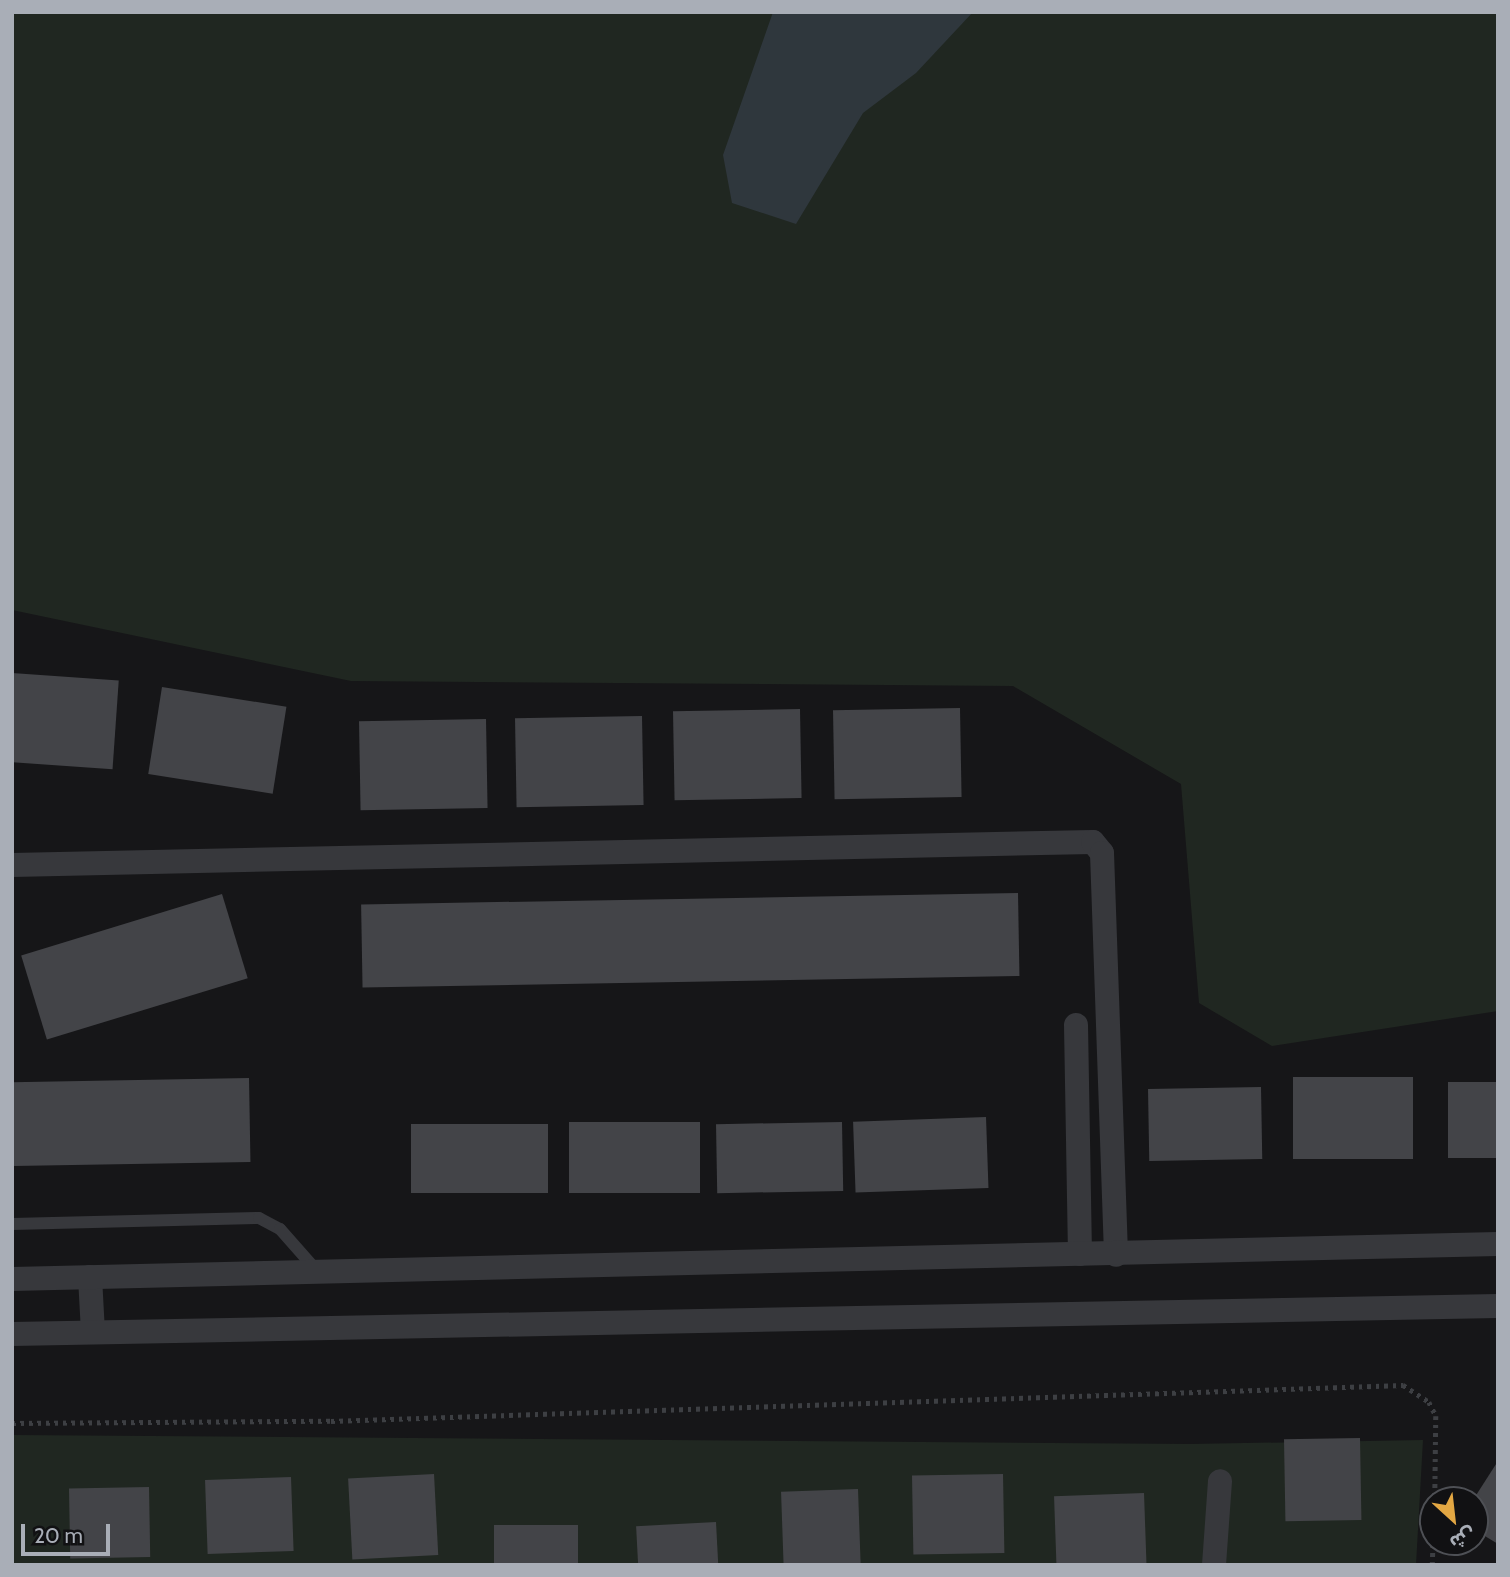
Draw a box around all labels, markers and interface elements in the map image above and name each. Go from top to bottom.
north arrow [1419,1486,1489,1556]
scale bar [24,1510,114,1554]
text: ش [1446,1522,1480,1555]
text: 20 m [34,1523,83,1548]

